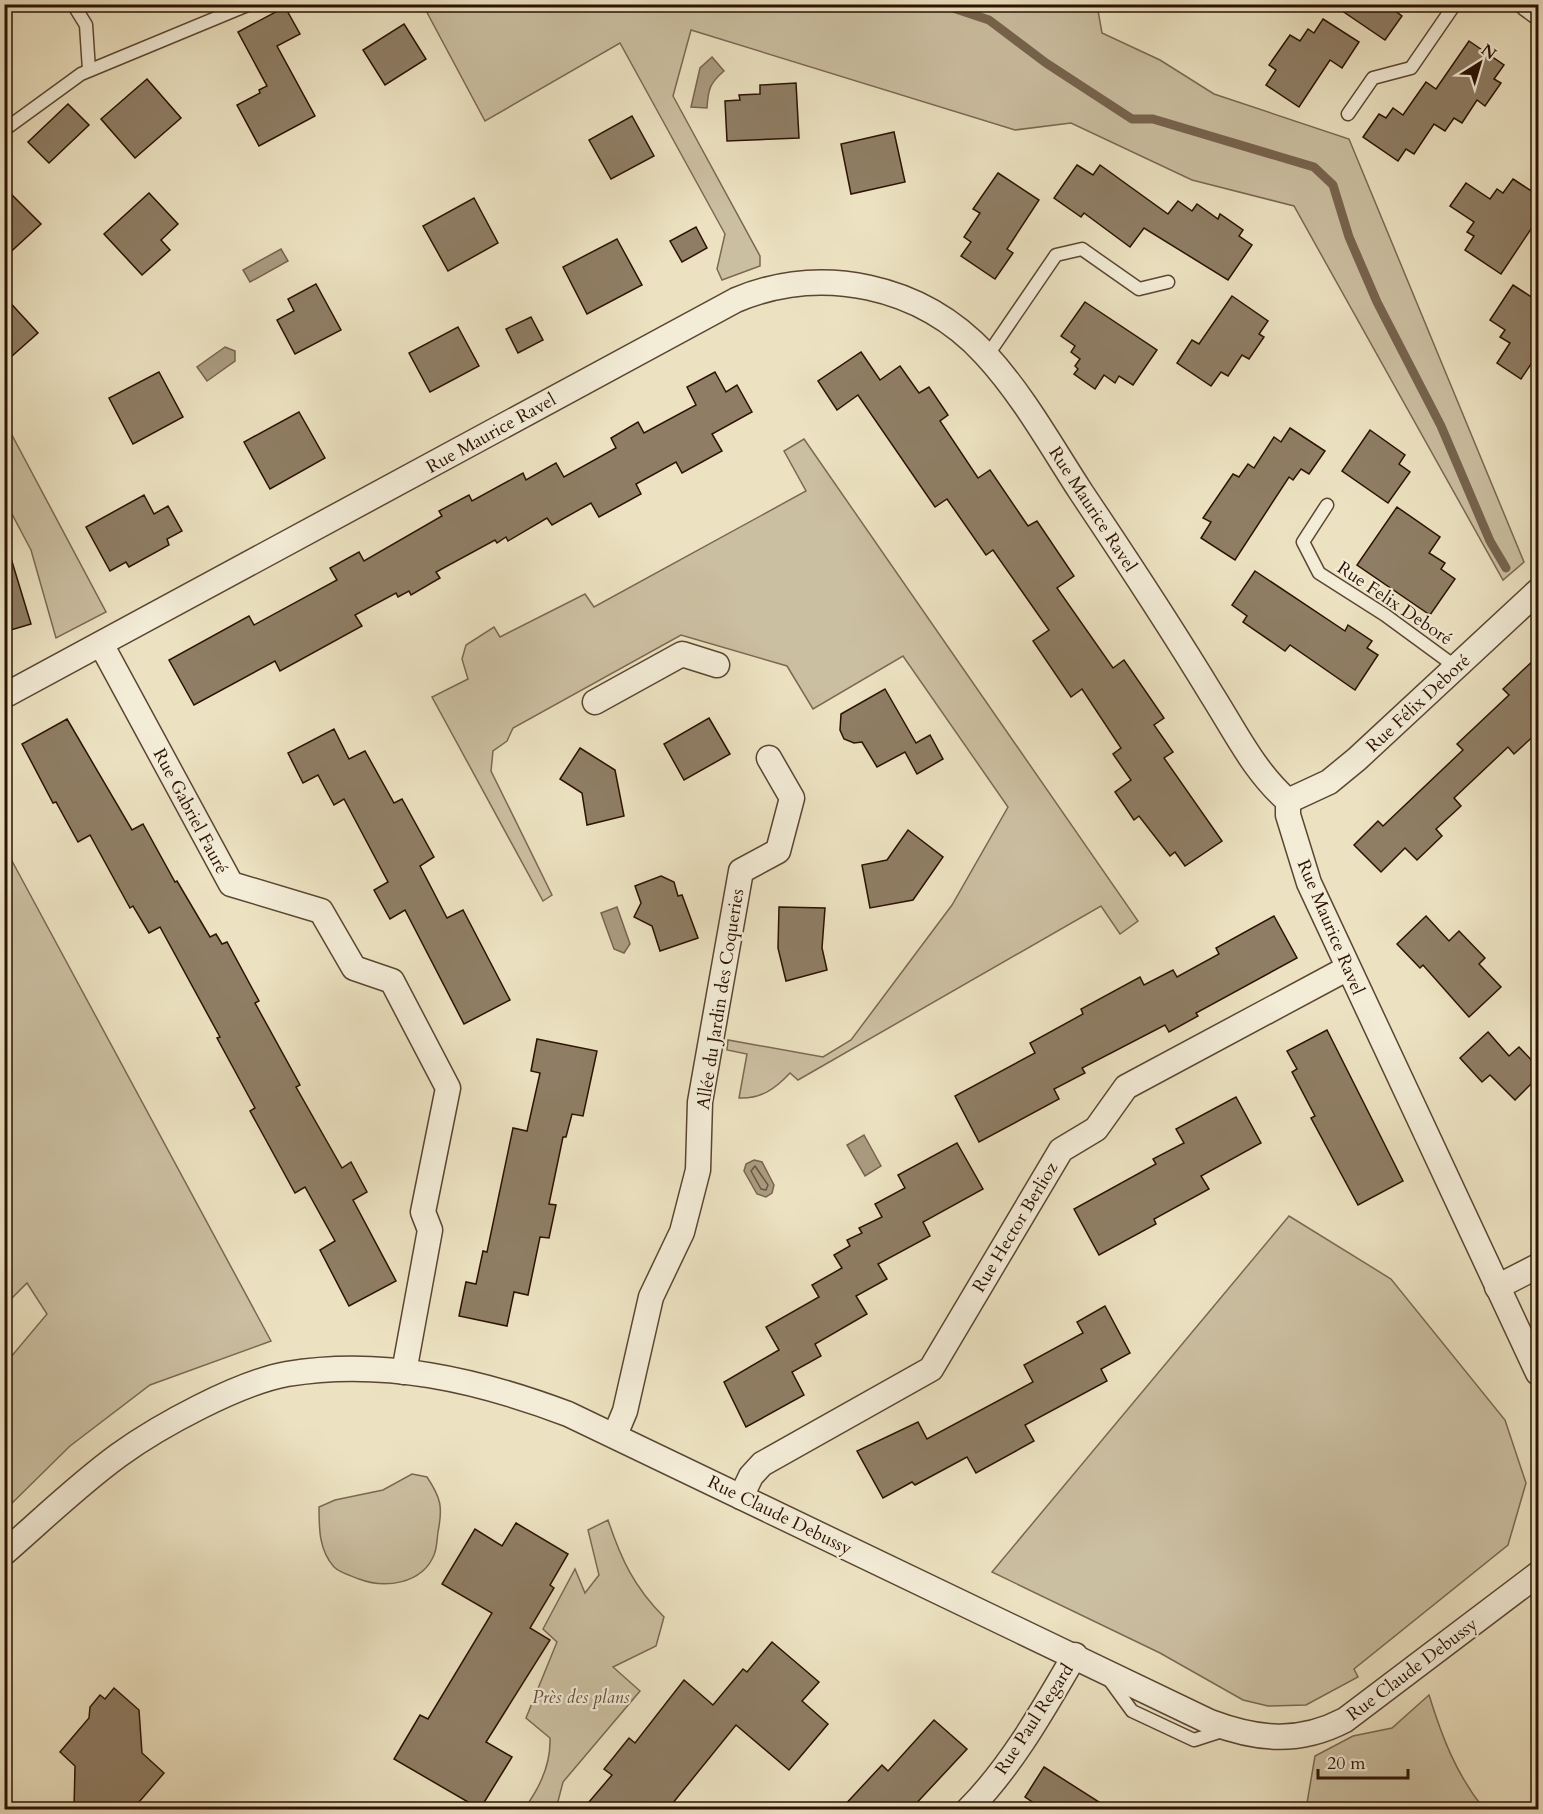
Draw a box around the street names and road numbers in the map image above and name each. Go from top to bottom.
street label: Rue Maurice Ravel [422,387,561,480]
street label: Rue Maurice Ravel [1043,442,1143,577]
street label: Rue Felix Deboré [1332,556,1457,651]
street label: Rue Félix Deboré [1361,648,1476,758]
street label: Rue Gabriel Fauré [147,744,234,878]
street label: Rue Maurice Ravel [1291,856,1371,999]
street label: Allée du Jardin des Coqueries [691,887,750,1111]
street label: Rue Hector Berlioz [967,1157,1064,1297]
street label: Rue Claude Debussy [703,1470,857,1561]
street label: Rue Claude Debussy [1342,1612,1483,1727]
street label: Rue Paul Regard [989,1659,1080,1780]

